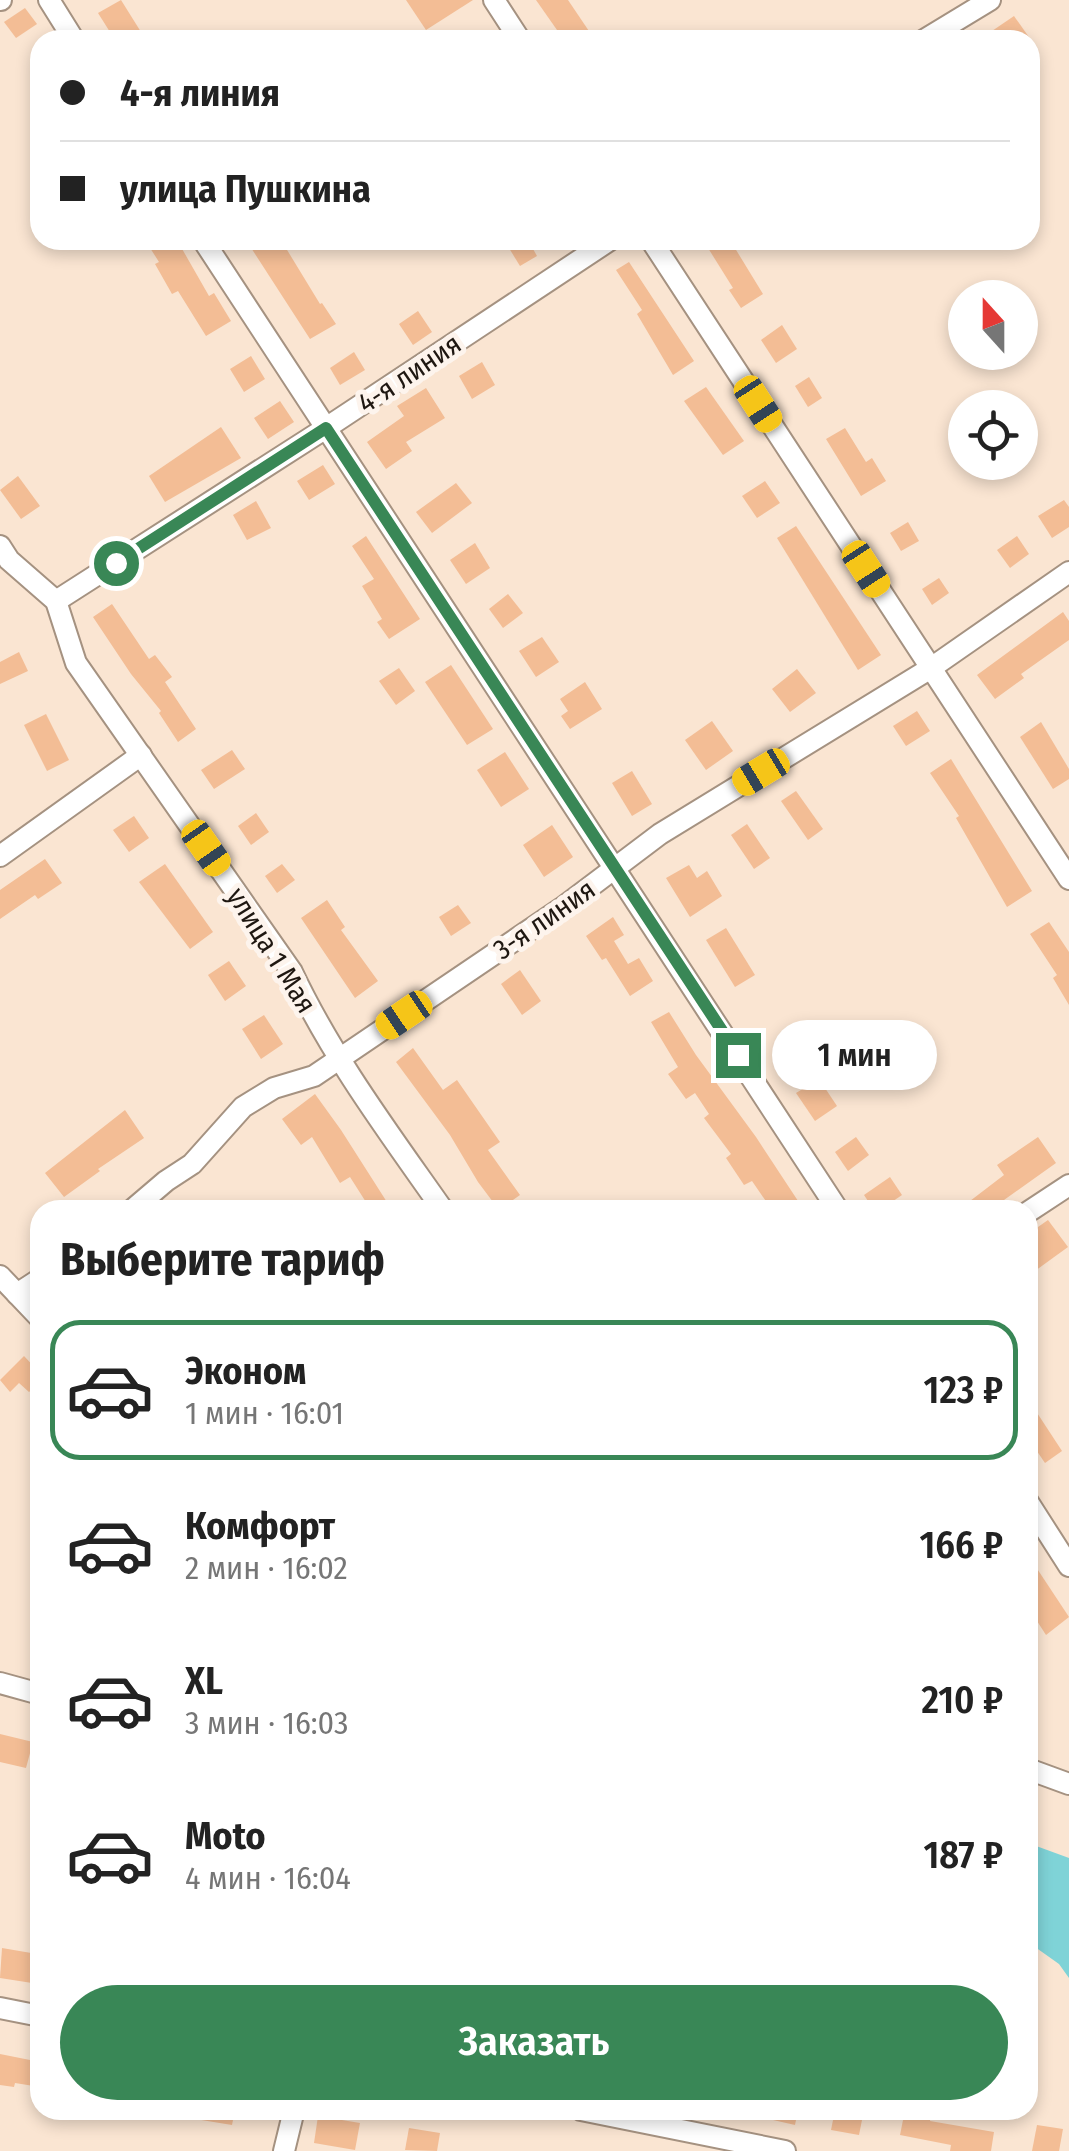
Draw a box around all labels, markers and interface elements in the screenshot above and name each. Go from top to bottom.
text: 4-я линия [120,70,280,116]
text: улица Пушкина [120,166,371,212]
north arrow [948,280,1038,370]
map controls [948,280,1038,480]
street label: 4-я линия [351,327,467,420]
car [729,371,787,437]
button: locate [948,390,1038,480]
car [837,536,895,602]
route start [94,541,139,586]
car [728,744,794,800]
car [177,815,235,881]
street label: 3-я линия [487,873,601,966]
street label: улица 1 Мая [220,881,323,1019]
car [371,986,437,1044]
callout: 1 мин [773,1020,938,1090]
route end [716,1033,761,1078]
text: 1 мин [817,1036,892,1074]
text: Выберите тариф [60,1233,385,1287]
icon: car [65,1345,155,1435]
text: Эконом [185,1348,306,1394]
text: 123 ₽ [924,1367,1003,1413]
text: 1 мин · 16:01 [185,1394,344,1432]
icon: car [65,1500,155,1590]
text: Комфорт [185,1503,335,1549]
text: 166 ₽ [920,1522,1003,1568]
text: 2 мин · 16:02 [185,1549,348,1587]
icon: car [65,1655,155,1745]
text: XL [185,1658,223,1704]
text: 210 ₽ [922,1677,1003,1723]
text: 3 мин · 16:03 [185,1704,348,1742]
icon: car [65,1810,155,1900]
text: Moto [185,1813,266,1859]
text: 187 ₽ [923,1832,1003,1878]
text: 4 мин · 16:04 [185,1859,351,1897]
button: Заказать [60,1985,1008,2100]

